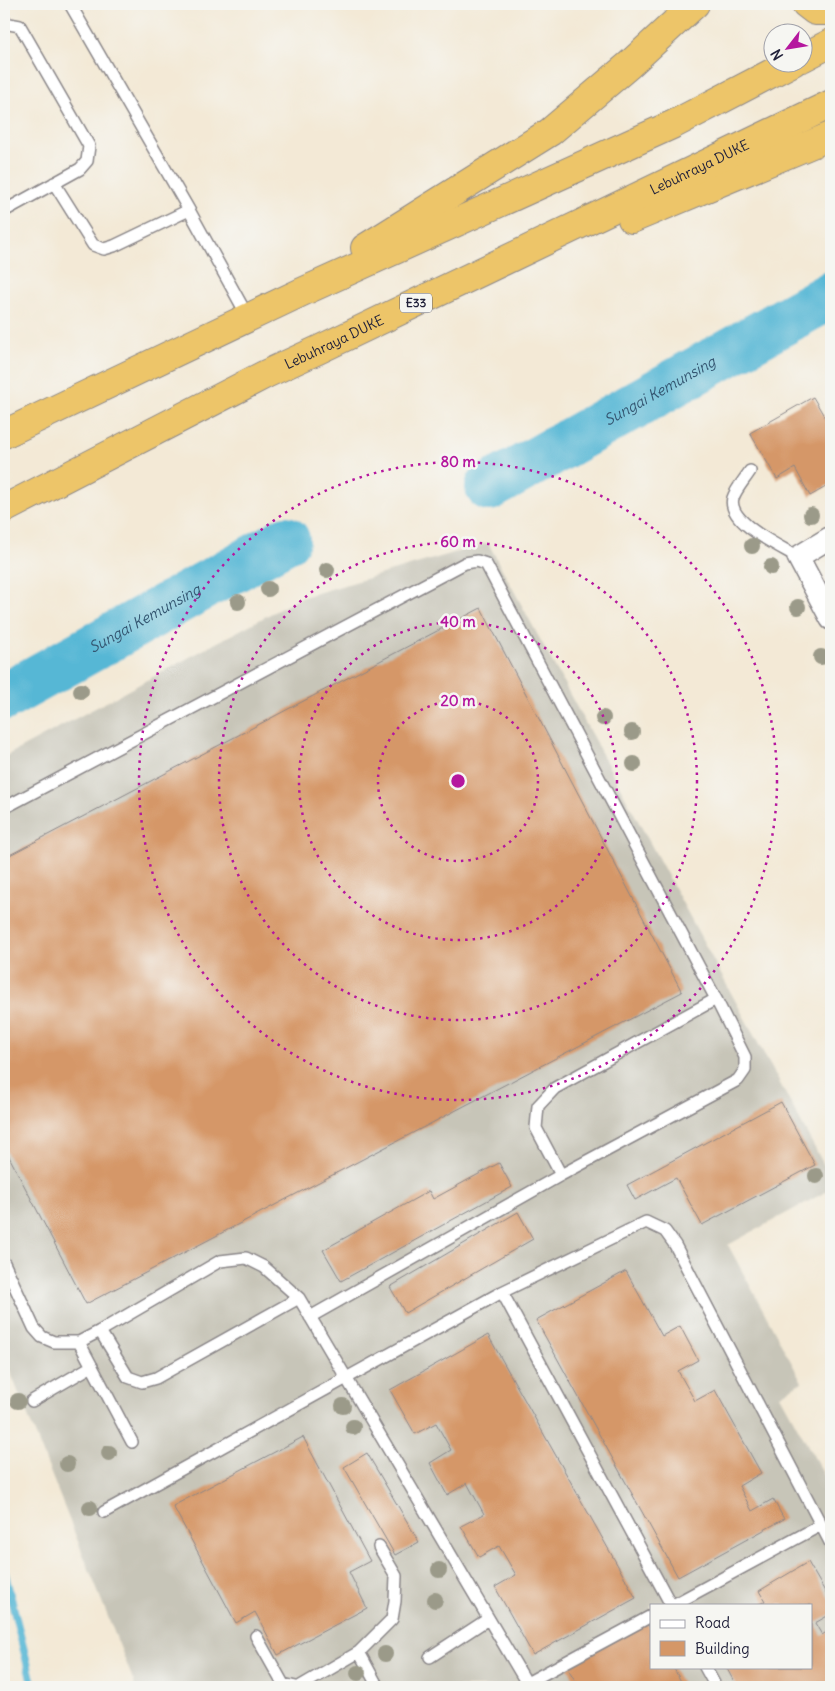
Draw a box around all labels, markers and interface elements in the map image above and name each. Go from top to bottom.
north arrow [762,22,812,72]
text: N [767,46,787,63]
street label: Lebuhraya DUKE [647,136,752,199]
road number: E33 [400,294,432,312]
street label: Lebuhraya DUKE [282,311,387,373]
water label: Sungai Kemunsing [601,351,720,429]
text: 80 m [440,452,476,471]
text: 60 m [440,532,476,551]
water label: Sungai Kemunsing [85,579,205,657]
text: 40 m [440,612,476,631]
text: 20 m [441,691,475,710]
centre of rings [449,772,467,790]
legend [650,1604,812,1668]
text: Road [695,1613,730,1632]
text: Building [695,1639,750,1658]

